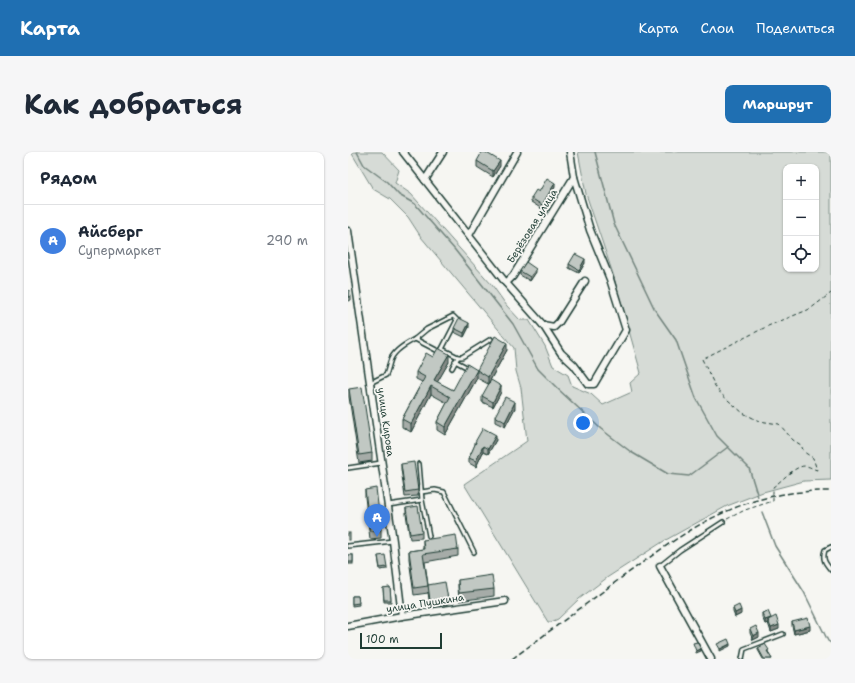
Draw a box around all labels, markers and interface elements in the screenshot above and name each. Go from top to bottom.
text: Карта [20,16,80,41]
text: Карта [638,19,679,37]
text: Слои [701,19,734,37]
text: Поделиться [756,19,835,37]
text: Как добраться [24,85,243,123]
button: Маршрут [725,85,831,123]
map controls [783,164,819,272]
button: + [783,164,819,200]
text: Рядом [40,167,97,189]
street label: Берёзовая улица [504,186,560,265]
button: − [783,200,819,236]
text: Айсберг [78,222,143,242]
text: A [48,232,58,249]
text: 290 m [266,232,308,249]
button: locate [783,236,819,272]
text: Супермаркет [78,242,161,259]
street label: улица Кирова [375,387,397,458]
your location [573,413,593,433]
pin: A [364,504,390,537]
street label: улица Пушкина [385,590,466,616]
scale bar [360,631,442,650]
text: 100 m [366,632,399,647]

